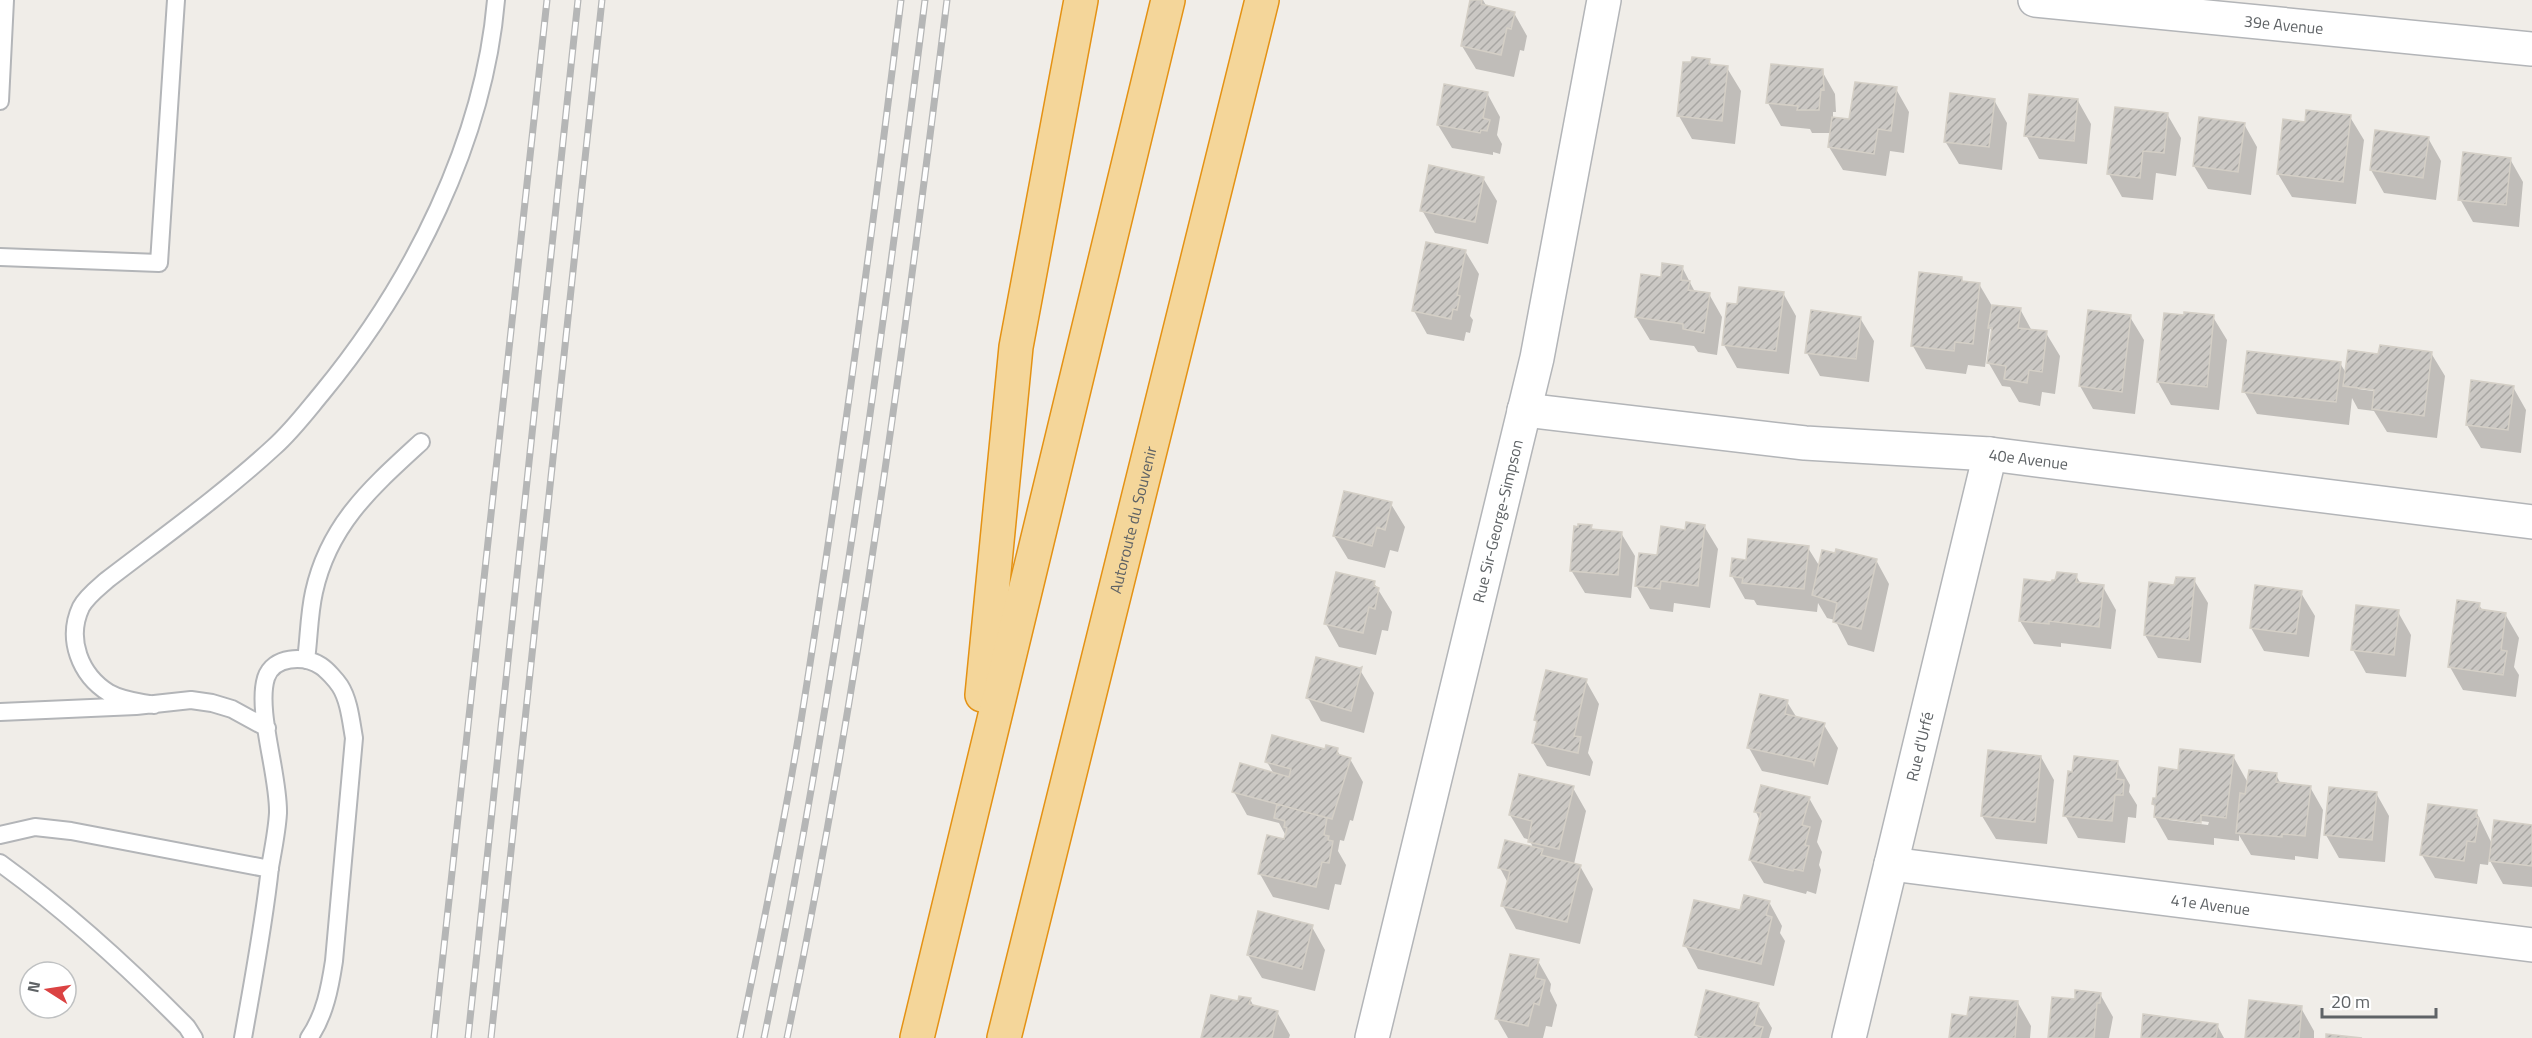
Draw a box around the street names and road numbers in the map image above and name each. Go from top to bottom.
street label: 39e Avenue [2243,9,2325,40]
street label: Rue Sir-George-Simpson [1466,437,1529,605]
street label: 40e Avenue [1987,442,2069,476]
street label: Autoroute du Souvenir [1103,443,1163,596]
street label: Rue d'Urfé [1899,709,1939,784]
street label: 41e Avenue [2169,887,2251,921]

